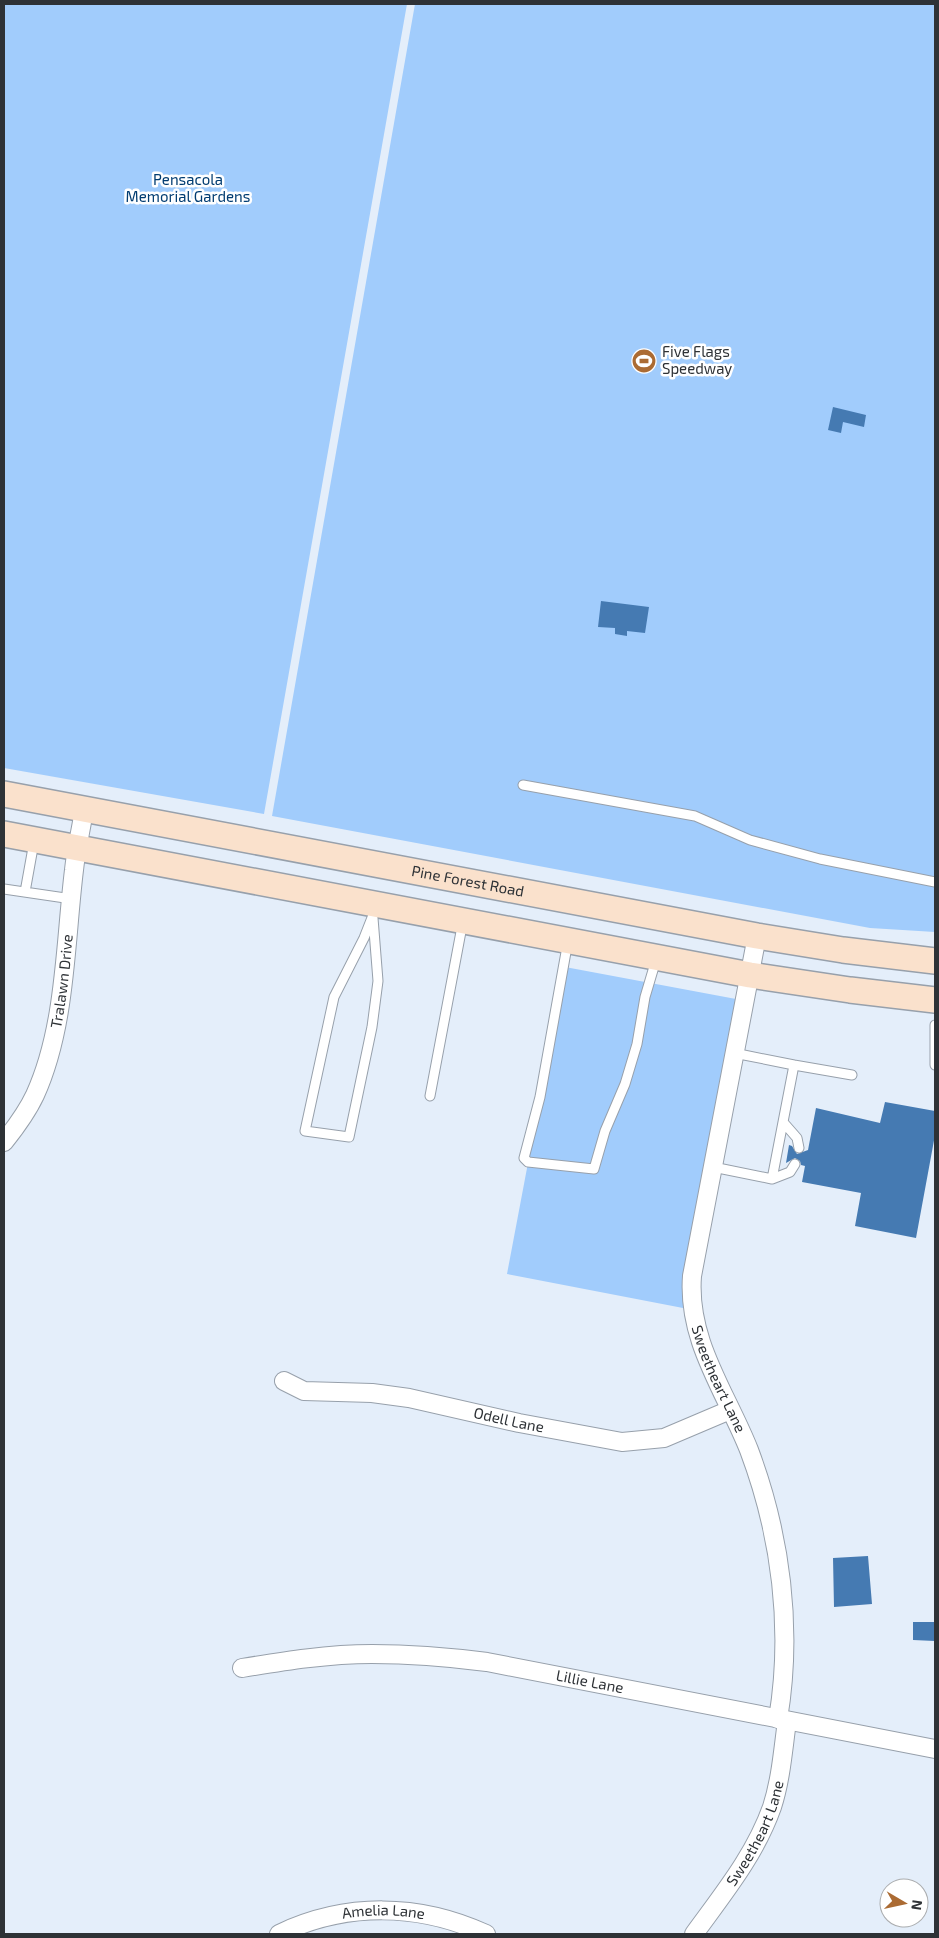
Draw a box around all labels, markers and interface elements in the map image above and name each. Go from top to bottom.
park label: Pensacola Memorial Gardens [126,170,250,205]
place label: Five Flags Speedway [662,342,732,377]
sports icon: Five Flags Speedway [631,348,657,374]
street label: Pine Forest Road [410,861,526,900]
street label: Tralawn Drive [46,933,76,1029]
street label: Sweetheart Lane [689,1323,750,1435]
street label: Odell Lane [472,1403,546,1435]
street label: Lillie Lane [555,1666,625,1696]
street label: Sweetheart Lane [722,1779,786,1889]
north arrow [879,1878,929,1928]
text: N [908,1899,927,1911]
street label: Amelia Lane [341,1900,426,1922]

